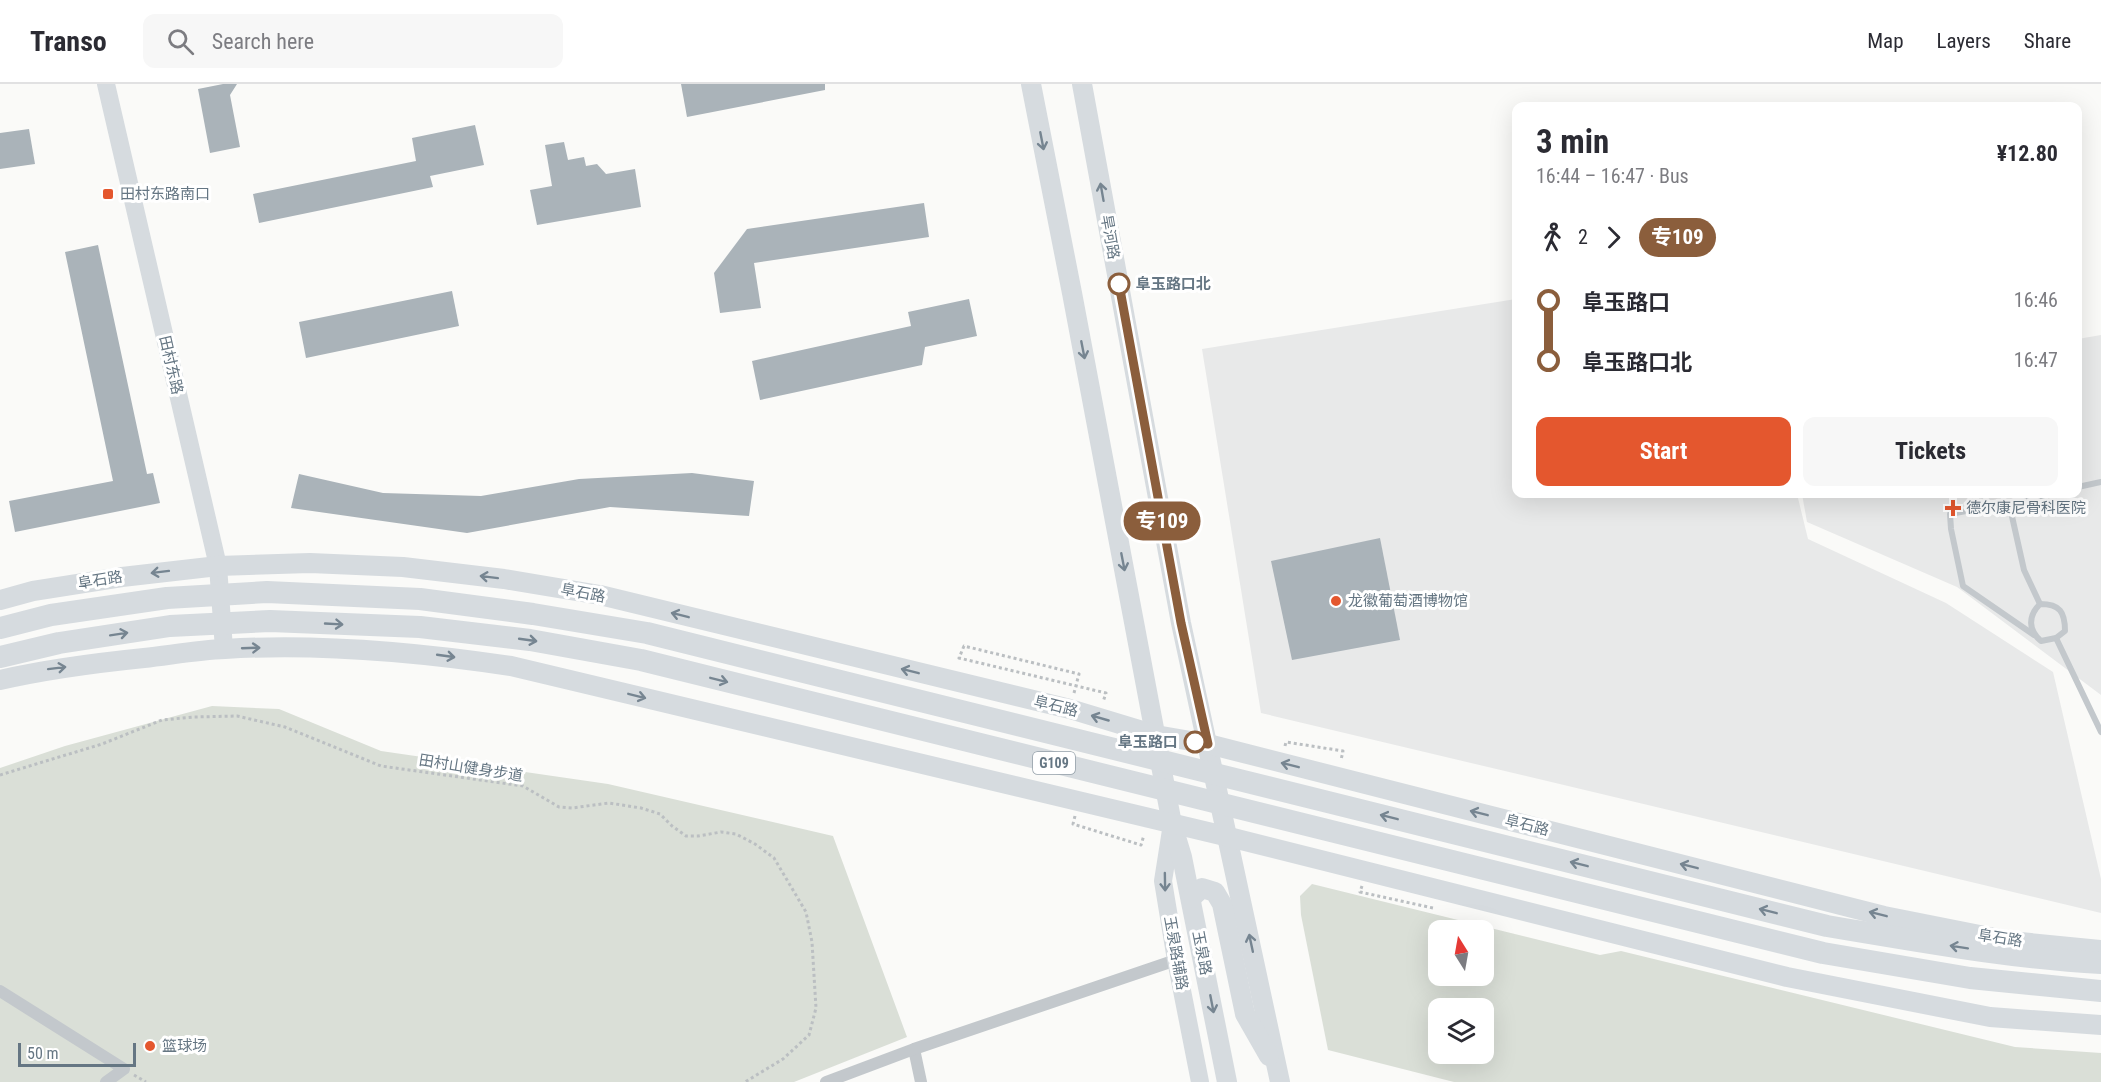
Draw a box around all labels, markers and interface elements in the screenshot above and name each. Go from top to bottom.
search box [143,14,563,68]
text: Transo [30,25,107,58]
icon: search [164,25,197,58]
text: Search here [212,29,314,54]
text: Map [1867,29,1904,53]
text: Layers [1937,29,1991,53]
text: Share [2024,29,2071,53]
text: 3 min [1536,122,1609,161]
one-way arrow [1037,131,1048,151]
text: ¥12.80 [1997,141,2058,166]
text: 16:44 – 16:47 · Bus [1536,164,1689,188]
one-way arrow [1096,182,1107,202]
place label: 田村东路南口 [120,185,210,203]
marker: 田村东路南口 [101,187,115,201]
street label: 旱河路 [1097,213,1123,261]
icon: walk [1536,221,1569,254]
icon: forward [1597,221,1630,254]
text: 2 [1578,225,1588,249]
text: 专109 [1651,225,1704,249]
marker: 阜玉路口北 [1108,273,1130,295]
place label: 阜玉路口北 [1136,275,1211,293]
text: 16:46 [2014,288,2058,312]
text: 阜玉路口 [1582,290,1670,315]
street label: 田村东路 [155,334,187,396]
one-way arrow [1078,340,1089,359]
text: 16:47 [2014,348,2058,372]
text: 阜玉路口北 [1582,350,1692,375]
button: Start [1536,417,1791,486]
button: Tickets [1803,417,2058,486]
marker: 德尔康尼骨科医院 [1944,499,1962,517]
place label: 德尔康尼骨科医院 [1966,499,2086,517]
line badge: 专109 [1120,502,1204,540]
text: 专109 [1136,509,1188,533]
one-way arrow [1118,552,1129,572]
one-way arrow [150,567,170,578]
street label: 阜石路 [76,568,124,592]
one-way arrow [480,572,499,583]
street label: 阜石路 [559,580,607,606]
place label: 龙徽葡萄酒博物馆 [1348,592,1468,610]
marker: 龙徽葡萄酒博物馆 [1329,594,1343,608]
one-way arrow [671,608,690,620]
one-way arrow [324,618,344,629]
one-way arrow [109,628,128,639]
one-way arrow [518,635,538,646]
one-way arrow [241,642,261,654]
one-way arrow [435,650,455,661]
one-way arrow [47,662,67,673]
one-way arrow [901,664,920,676]
one-way arrow [709,674,728,686]
one-way arrow [627,690,646,702]
street label: 阜石路 [1032,692,1080,720]
one-way arrow [1091,712,1110,723]
marker: 阜玉路口 [1184,731,1206,753]
place label: 阜玉路口 [1118,733,1178,751]
street label: 田村山健身步道 [418,751,524,785]
road number: G109 [1033,752,1075,774]
one-way arrow [1281,759,1300,770]
one-way arrow [1470,807,1489,818]
one-way arrow [1380,811,1399,823]
street label: 阜石路 [1503,811,1551,839]
one-way arrow [1570,858,1589,870]
one-way arrow [1679,860,1698,871]
one-way arrow [1159,872,1171,892]
one-way arrow [1759,904,1778,916]
one-way arrow [1868,907,1887,919]
street label: 玉泉路辅路 [1161,914,1191,992]
north arrow [1428,920,1494,986]
map controls [1428,920,1494,1064]
street label: 阜石路 [1976,926,2024,950]
street label: 玉泉路 [1189,929,1215,977]
one-way arrow [1245,933,1256,953]
one-way arrow [1950,942,1970,953]
one-way arrow [1207,994,1218,1014]
button: layers [1428,998,1494,1064]
place label: 篮球场 [162,1037,207,1055]
marker: 篮球场 [143,1039,157,1053]
scale bar [18,1040,136,1068]
text: 50 m [27,1044,59,1063]

